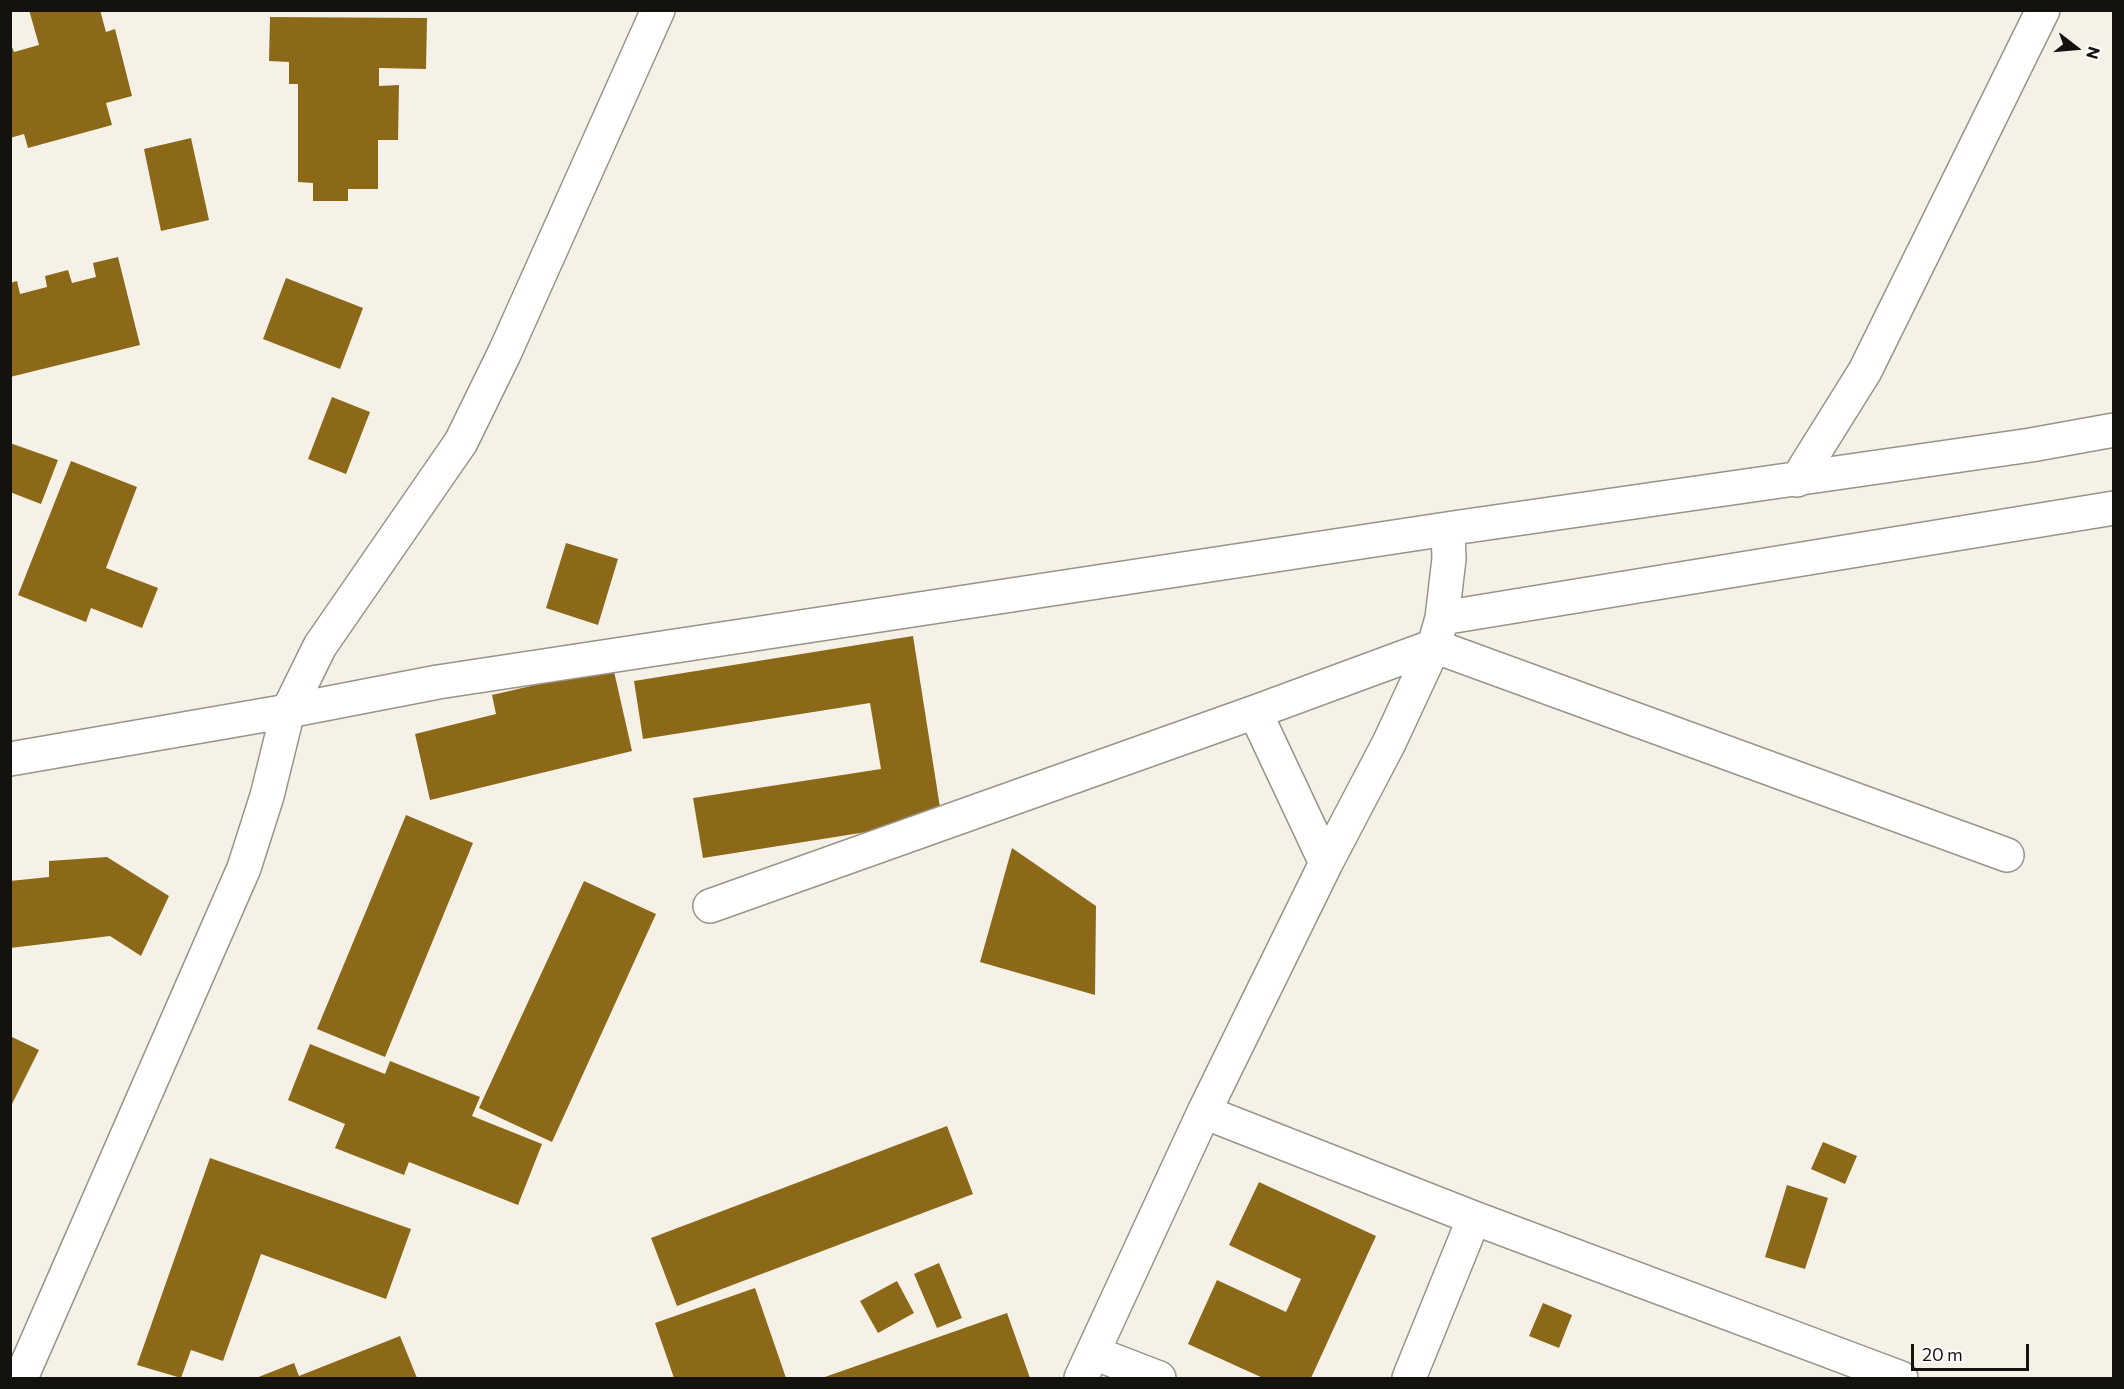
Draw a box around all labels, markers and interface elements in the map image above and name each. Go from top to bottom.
north arrow [2046,18,2106,78]
text: N [2083,45,2105,61]
scale bar [1914,1332,2032,1370]
text: 20 m [1922,1343,1963,1365]

